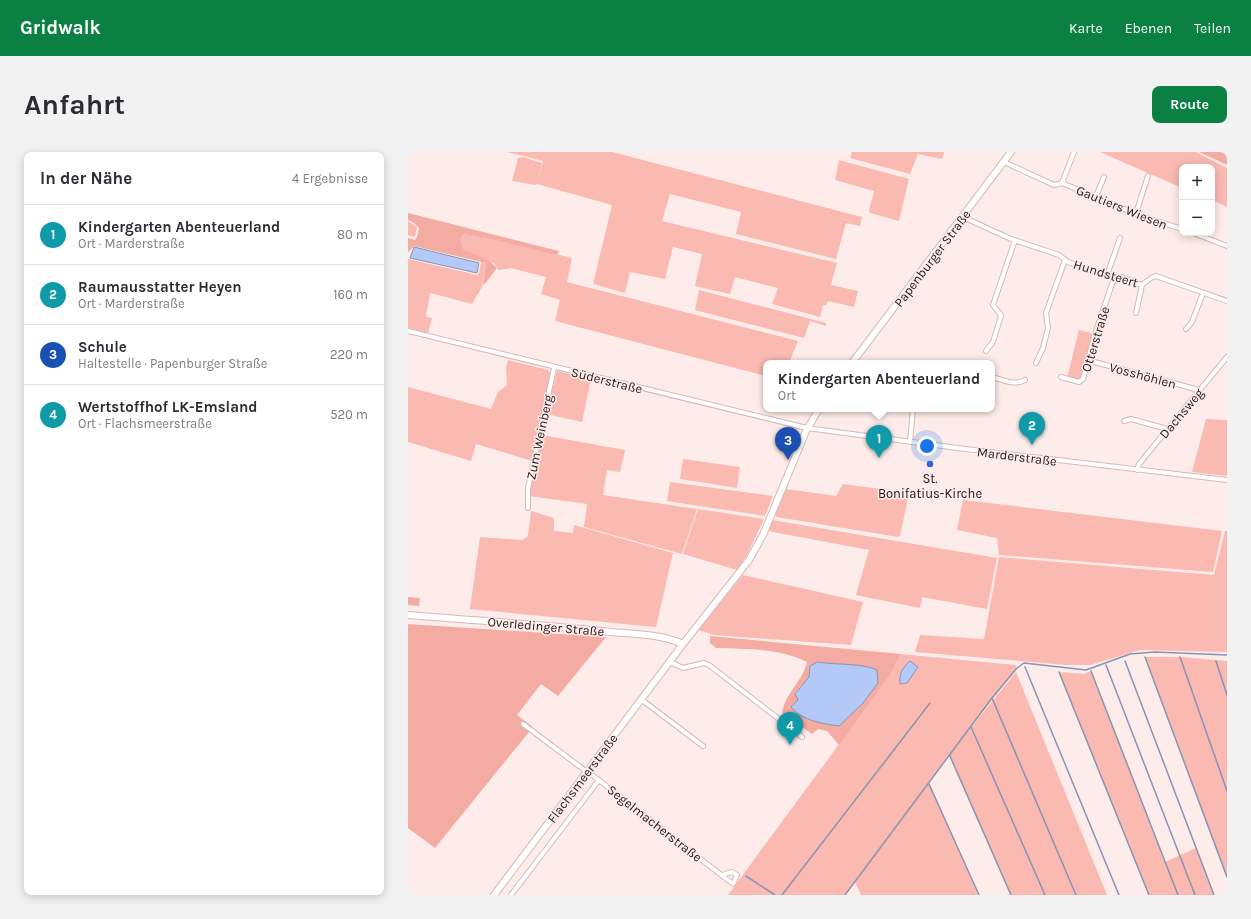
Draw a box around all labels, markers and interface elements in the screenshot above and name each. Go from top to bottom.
text: Gridwalk [20,17,101,39]
text: Karte [1069,20,1103,37]
text: Ebenen [1125,20,1172,37]
text: Teilen [1194,20,1231,37]
button: Route [1152,86,1227,123]
text: Anfahrt [24,88,125,121]
map controls [1179,164,1215,236]
button: + [1179,164,1215,200]
text: In der Nähe [40,168,132,188]
text: 4 Ergebnisse [292,171,368,186]
street label: Gautiers Wiesen [1074,182,1170,233]
button: − [1179,200,1215,236]
street label: Papenburger Straße [891,207,974,310]
text: Kindergarten Abenteuerland [78,218,280,236]
text: 1 [51,227,55,242]
text: 80 m [337,227,368,242]
text: Ort · Marderstraße [78,236,185,251]
street label: Hundsteert [1072,257,1140,290]
text: Raumausstatter Heyen [78,278,242,296]
text: 2 [49,287,57,302]
text: 160 m [333,287,368,302]
text: Ort · Marderstraße [78,296,185,311]
street label: Otterstraße [1078,304,1113,374]
text: Schule [78,338,127,356]
text: 3 [49,347,57,362]
text: 220 m [330,347,368,362]
text: Haltestelle · Papenburger Straße [78,356,268,371]
street label: Vosshöhlen [1108,359,1178,392]
popup [763,360,995,412]
street label: Süderstraße [570,364,644,397]
text: Kindergarten Abenteuerland [778,370,980,388]
street label: Dachsweg [1156,385,1207,441]
text: Ort [778,388,796,403]
street label: Zum Weinberg [523,393,556,481]
text: Wertstoffhof LK-Emsland [78,398,258,416]
text: 4 [49,407,57,422]
text: 520 m [330,407,368,422]
pin: 2 [1019,412,1045,445]
text: Ort · Flachsmeerstraße [78,416,212,431]
pin: 1 [866,425,892,458]
pin: 3 [775,427,801,460]
your location [917,436,937,456]
street label: Marderstraße [976,444,1058,469]
marker: St. Bonifatius-Kirche [925,459,935,469]
place label: St. Bonifatius-Kirche [878,471,982,501]
street label: Overledinger Straße [487,614,605,639]
pin: 4 [777,712,803,745]
street label: Flachsmeerstraße [544,731,621,826]
street label: Segelmacherstraße [604,782,705,865]

